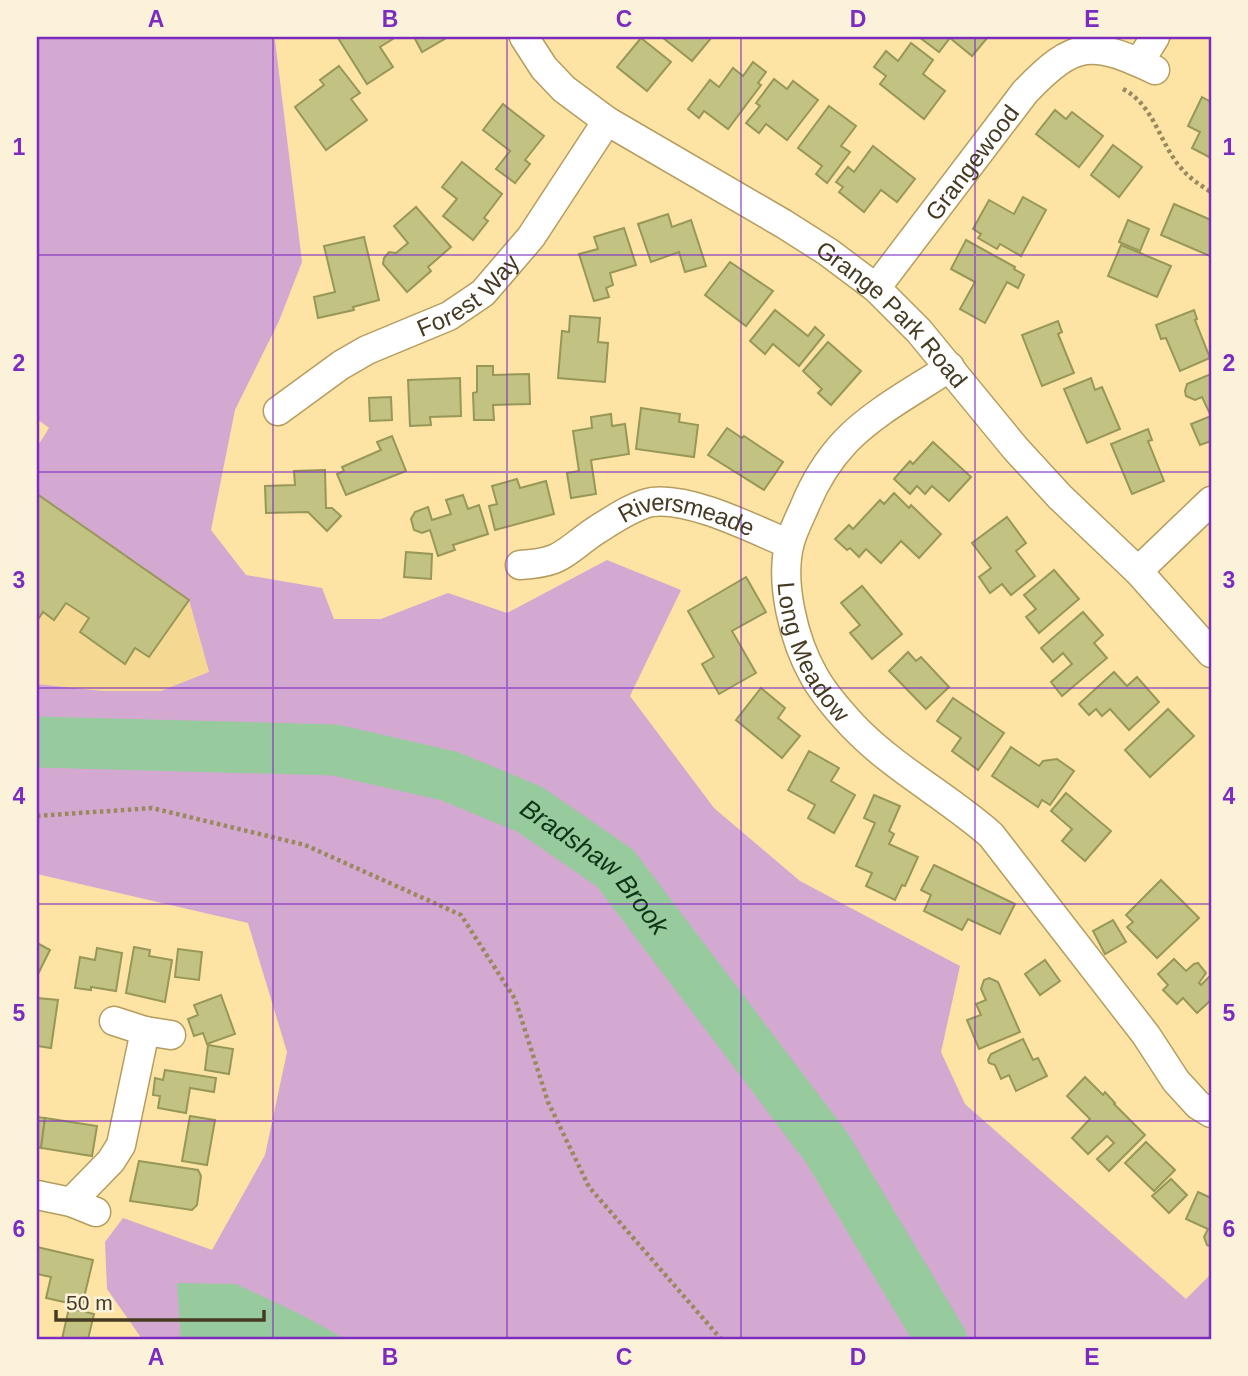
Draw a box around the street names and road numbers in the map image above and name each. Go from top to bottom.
street label: Grangewood [919,99,1024,225]
street label: Grange Park Road [812,235,973,393]
street label: Forest Way [413,248,524,341]
street label: Riversmeade [613,488,759,541]
street label: Long Meadow [773,581,856,727]

